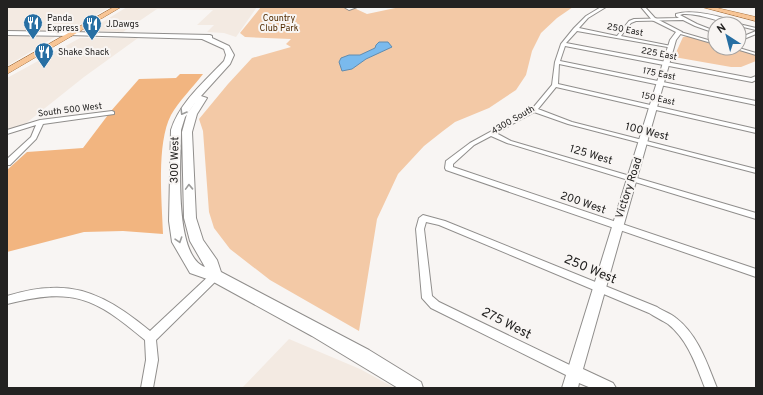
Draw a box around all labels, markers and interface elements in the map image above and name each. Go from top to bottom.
restaurant icon: Panda Express [22,12,44,40]
place label: Panda Express [47,13,79,34]
restaurant icon: J.Dawgs [81,13,103,41]
park label: Country Club Park [260,13,299,34]
north arrow [707,16,747,56]
place label: J.Dawgs [106,19,139,30]
street label: 250 East [606,21,644,39]
text: N [714,21,729,37]
restaurant icon: Shake Shack [33,41,55,69]
street label: 225 East [640,45,678,63]
place label: Shake Shack [58,47,110,58]
street label: 175 East [642,65,676,83]
street label: 150 East [640,90,676,108]
street label: South 500 West [37,101,103,119]
street label: 4300 South [489,103,537,137]
one-way arrow [181,108,188,115]
street label: 100 West [624,120,670,144]
street label: 300 West [168,136,182,184]
street label: 125 West [568,142,614,168]
street label: Victory Road [612,156,646,220]
one-way arrow [185,184,193,190]
street label: 200 West [558,189,608,217]
one-way arrow [174,236,183,243]
street label: 250 West [561,252,619,288]
street label: 275 West [478,305,534,343]

